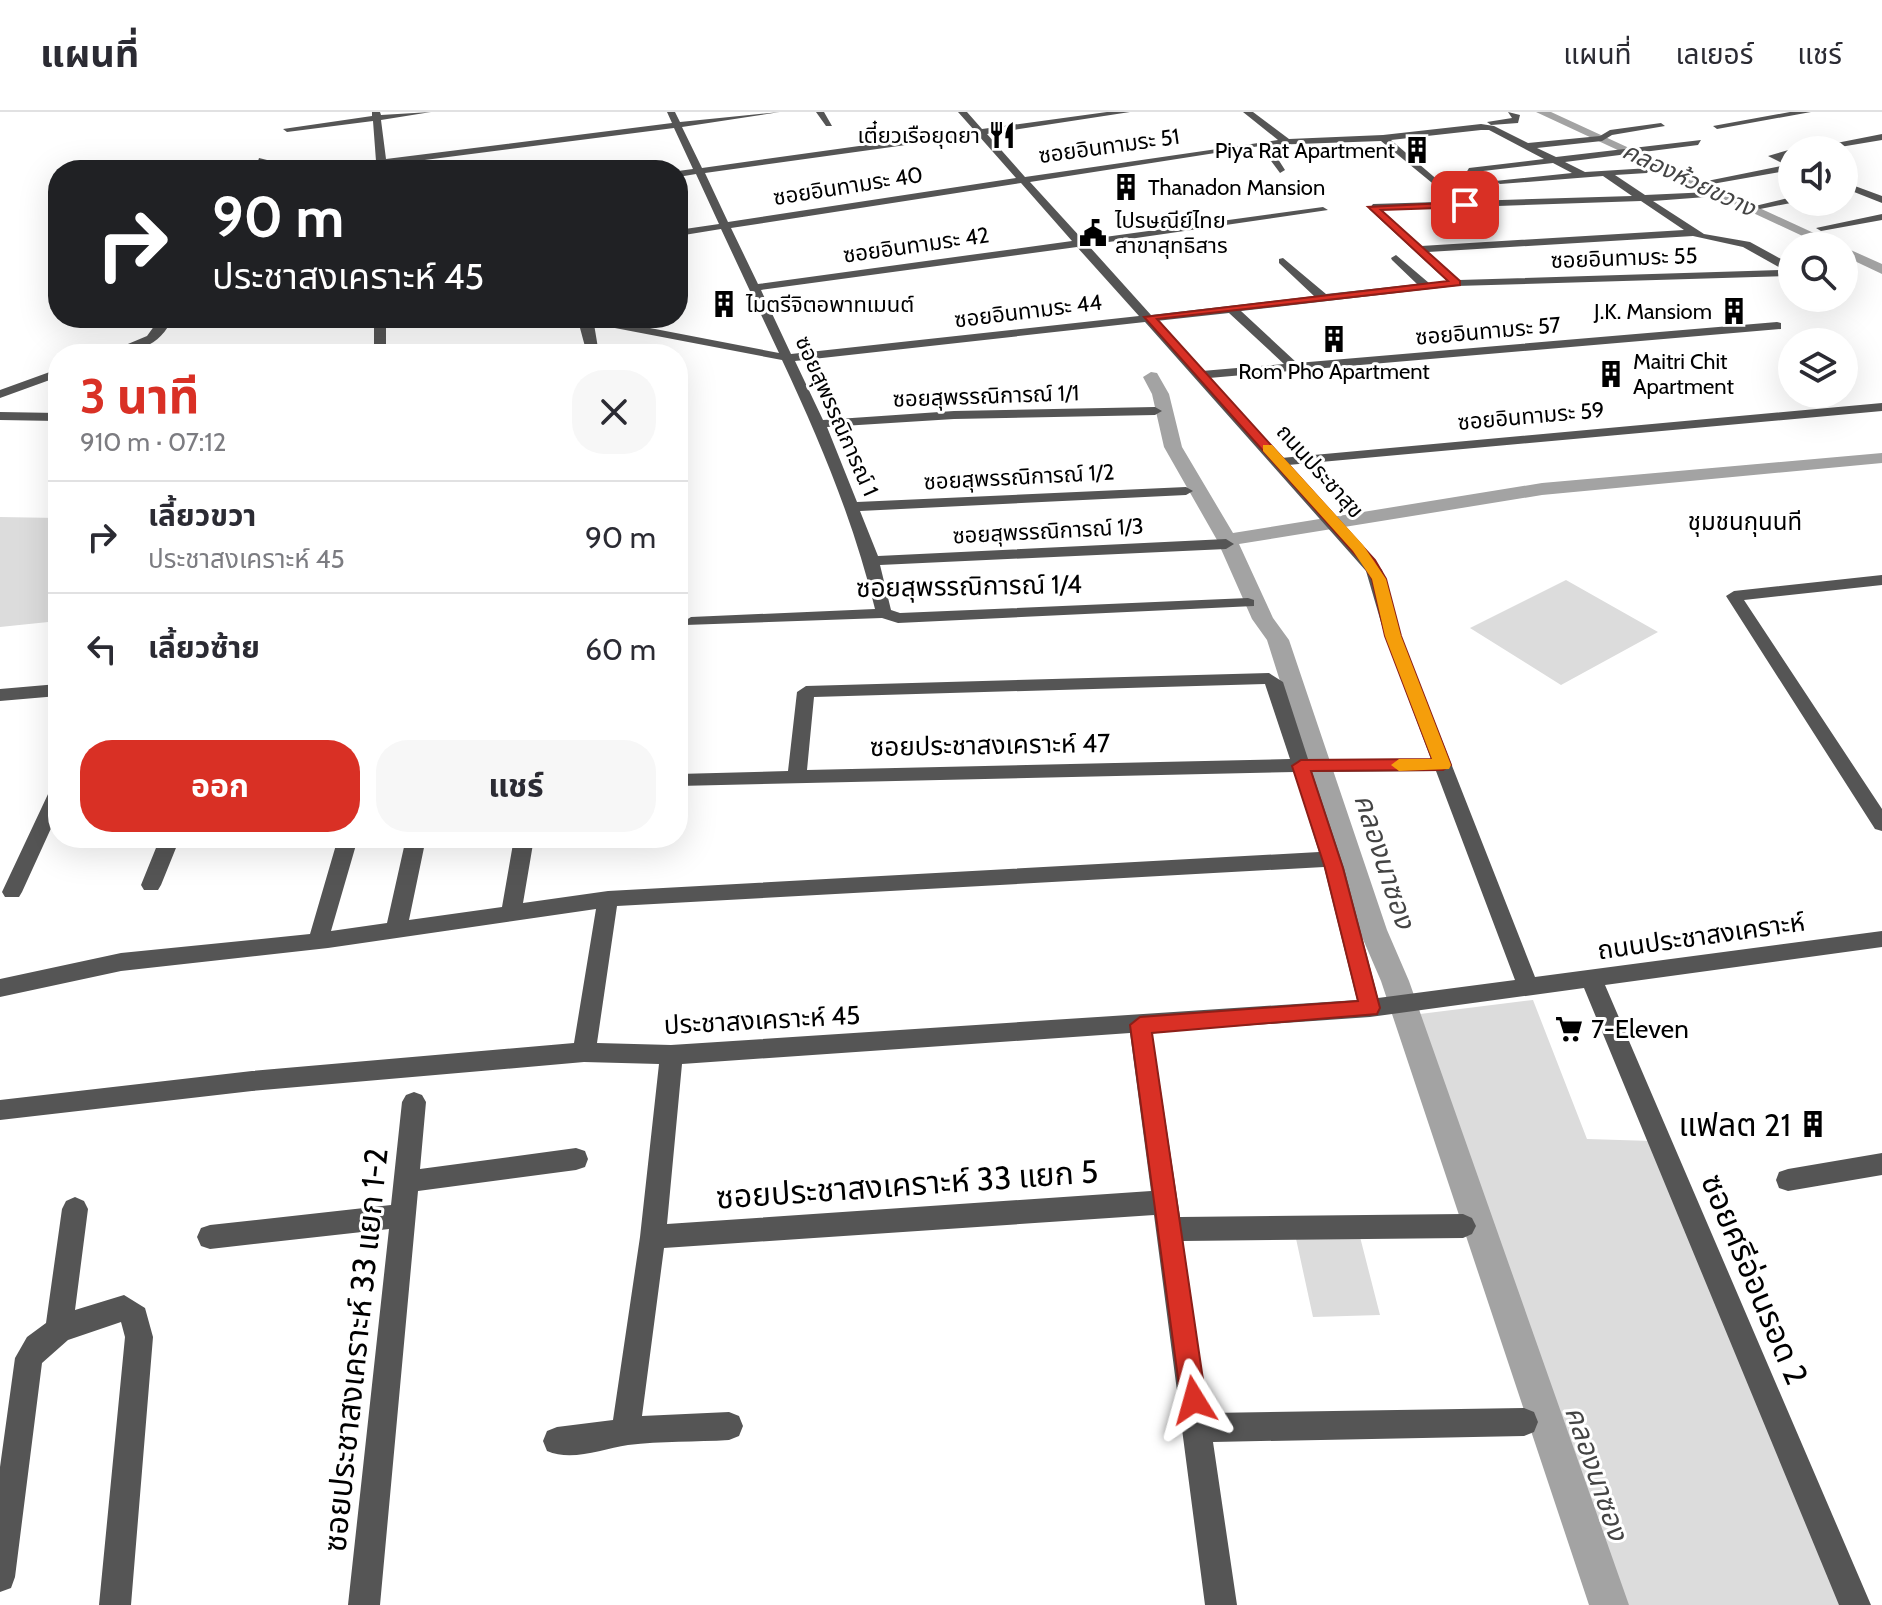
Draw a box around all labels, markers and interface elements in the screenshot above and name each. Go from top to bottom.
text: แผนที่ [40,30,139,77]
text: แผนที่ [1563,37,1632,71]
text: เลเยอร์ [1676,37,1753,71]
text: แชร์ [1797,37,1842,71]
place label: เตี๋ยวเรือยุดยา [858,120,980,149]
restaurant icon: เตี๋ยวเรือยุดยา [987,120,1017,150]
street label: ซอยอินทามระ 51 [1037,123,1181,169]
building icon: Piya Rat Apartment [1402,135,1432,165]
water label: คลองห้วยขวาง [1618,136,1761,223]
map controls [1778,136,1858,408]
button: sound [1778,136,1858,216]
place label: Piya Rat Apartment [1215,137,1396,164]
street label: ซอยอินทามระ 40 [771,161,925,211]
pin [1431,171,1499,239]
building icon: Thanadon Mansion [1111,172,1141,202]
place label: Thanadon Mansion [1148,174,1325,201]
text: 90 m [212,183,344,251]
icon: arrive [1443,183,1487,227]
icon: right [80,192,184,296]
place label: ไปรษณีย์ไทย สาขาสุทธิสาร [1114,207,1228,259]
public building icon: ไปรษณีย์ไทย สาขาสุทธิสาร [1078,218,1108,248]
street label: ซอยอินทามระ 42 [841,221,991,269]
button: search [1778,232,1858,312]
street label: ซอยอินทามระ 55 [1550,242,1698,274]
text: ประชาสงเคราะห์ 45 [212,254,484,298]
building icon: ไมตรีจิตอพาทเมนต์ [709,289,739,319]
street label: ซอยอินทามระ 44 [953,289,1104,333]
place label: ไมตรีจิตอพาทเมนต์ [745,291,914,318]
building icon: J.K. Mansiom [1719,296,1749,326]
place label: J.K. Mansiom [1593,298,1712,325]
street label: ซอยอินทามระ 57 [1414,311,1562,351]
building icon: Rom Pho Apartment [1319,324,1349,354]
button: layers [1778,328,1858,408]
street label: ซอยสุพรรณิการณ์ 1 [790,332,884,500]
place label: Maitri Chit Apartment [1633,348,1734,400]
place label: Rom Pho Apartment [1238,358,1430,385]
building icon: Maitri Chit Apartment [1596,359,1626,389]
text: 3 นาที [80,367,199,425]
button: close [572,370,656,454]
street label: ซอยสุพรรณิการณ์ 1/1 [892,379,1080,413]
street label: ซอยอินทามระ 59 [1456,396,1606,436]
street label: ถนนประชาสุข [1271,418,1369,524]
text: 910 m · 07:12 [80,426,226,458]
street label: ซอยสุพรรณิการณ์ 1/2 [923,459,1115,495]
text: เลี้ยวขวา [148,497,256,534]
district label: ชุมชนกุนนที [1688,507,1802,537]
street label: ซอยสุพรรณิการณ์ 1/3 [952,513,1144,549]
icon: right [80,515,124,559]
text: 90 m [585,519,656,556]
text: ประชาสงเคราะห์ 45 [148,543,345,575]
street label: ซอยสุพรรณิการณ์ 1/4 [856,568,1082,604]
icon: left [80,627,124,671]
text: เลี้ยวซ้าย [148,629,260,666]
text: 60 m [585,631,656,668]
street label: ซอยประชาสงเคราะห์ 47 [870,727,1110,763]
button: ออก [80,740,360,832]
button: แชร์ [376,740,656,832]
water label: คลองนาซอง [1347,789,1423,934]
street label: ถนนประชาสงเคราะห์ [1595,906,1807,966]
street label: ประชาสงเคราะห์ 45 [663,999,861,1041]
place label: 7-Eleven [1591,1013,1689,1045]
supermarket icon: 7-Eleven [1554,1014,1584,1044]
place label: แฟลต 21 [1679,1105,1791,1144]
building icon: แฟลต 21 [1798,1109,1828,1139]
street label: ซอยประชาสงเคราะห์ 33 แยก 1-2 [314,1146,396,1554]
street label: ซอยประชาสงเคราะห์ 33 แยก 5 [715,1151,1099,1217]
street label: ซอยศรีอ่อนรอด 2 [1693,1168,1817,1390]
position arrow [1152,1358,1236,1442]
water label: คลองนาซอง [1558,1402,1636,1546]

